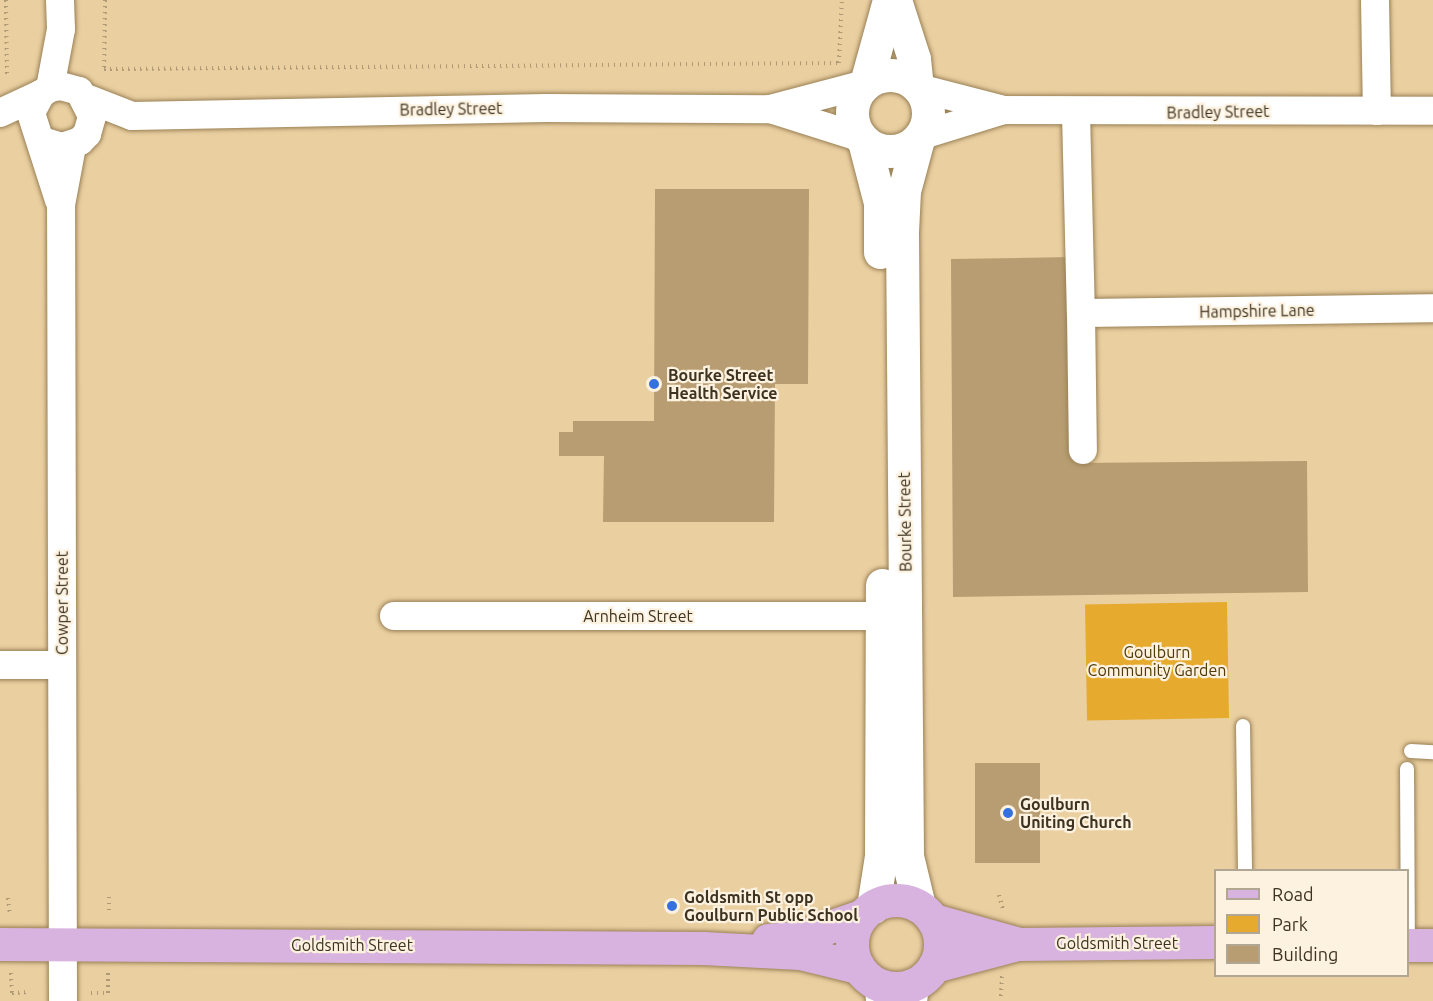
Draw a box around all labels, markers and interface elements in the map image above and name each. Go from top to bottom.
street label: Bradley Street [399,99,503,119]
street label: Bradley Street [1166,102,1270,122]
street label: Hampshire Lane [1199,300,1315,322]
place label: Bourke Street Health Service [668,365,778,403]
marker: Bourke Street Health Service [645,375,663,393]
street label: Bourke Street [895,472,915,572]
street label: Cowper Street [52,551,72,655]
street label: Arnheim Street [583,606,693,626]
park label: Goulburn Community Garden [1088,642,1226,680]
place label: Goulburn Uniting Church [1020,794,1132,832]
marker: Goulburn Uniting Church [1001,806,1015,820]
legend [1214,869,1409,977]
text: Road [1272,884,1314,904]
place label: Goldsmith St opp Goulburn Public School [684,887,858,925]
marker: Goldsmith St opp Goulburn Public School [665,899,679,913]
text: Park [1272,914,1308,934]
street label: Goldsmith Street [1056,933,1178,953]
street label: Goldsmith Street [291,935,413,955]
text: Building [1272,944,1338,964]

